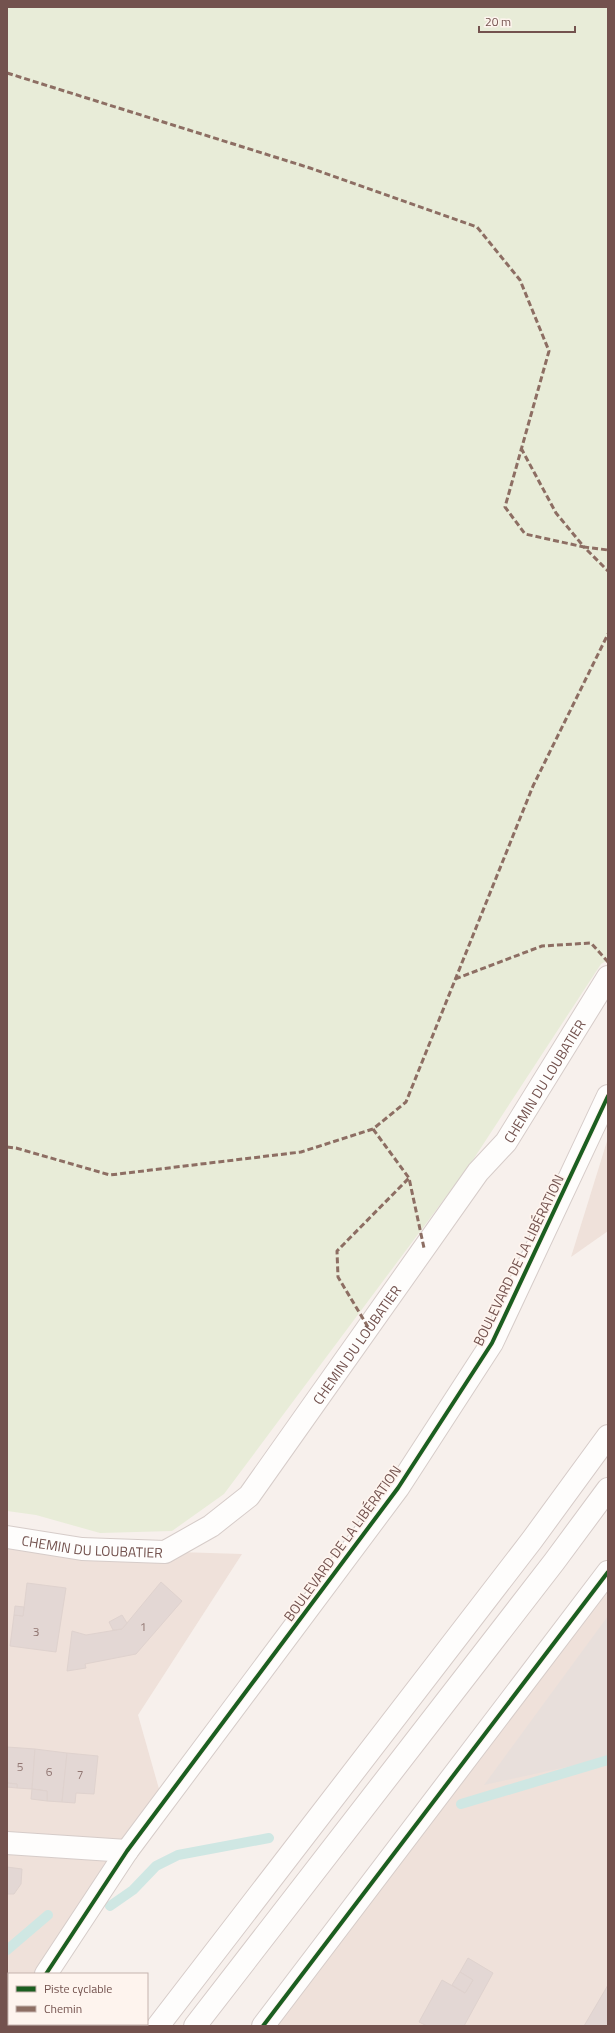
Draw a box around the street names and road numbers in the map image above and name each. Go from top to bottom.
street label: CHEMIN DU LOUBATIER [498,1015,590,1147]
street label: BOULEVARD DE LA LIBÉRATION [467,1171,569,1349]
street label: CHEMIN DU LOUBATIER [307,1280,406,1408]
street label: BOULEVARD DE LA LIBÉRATION [278,1461,406,1625]
street label: CHEMIN DU LOUBATIER [20,1529,163,1562]

